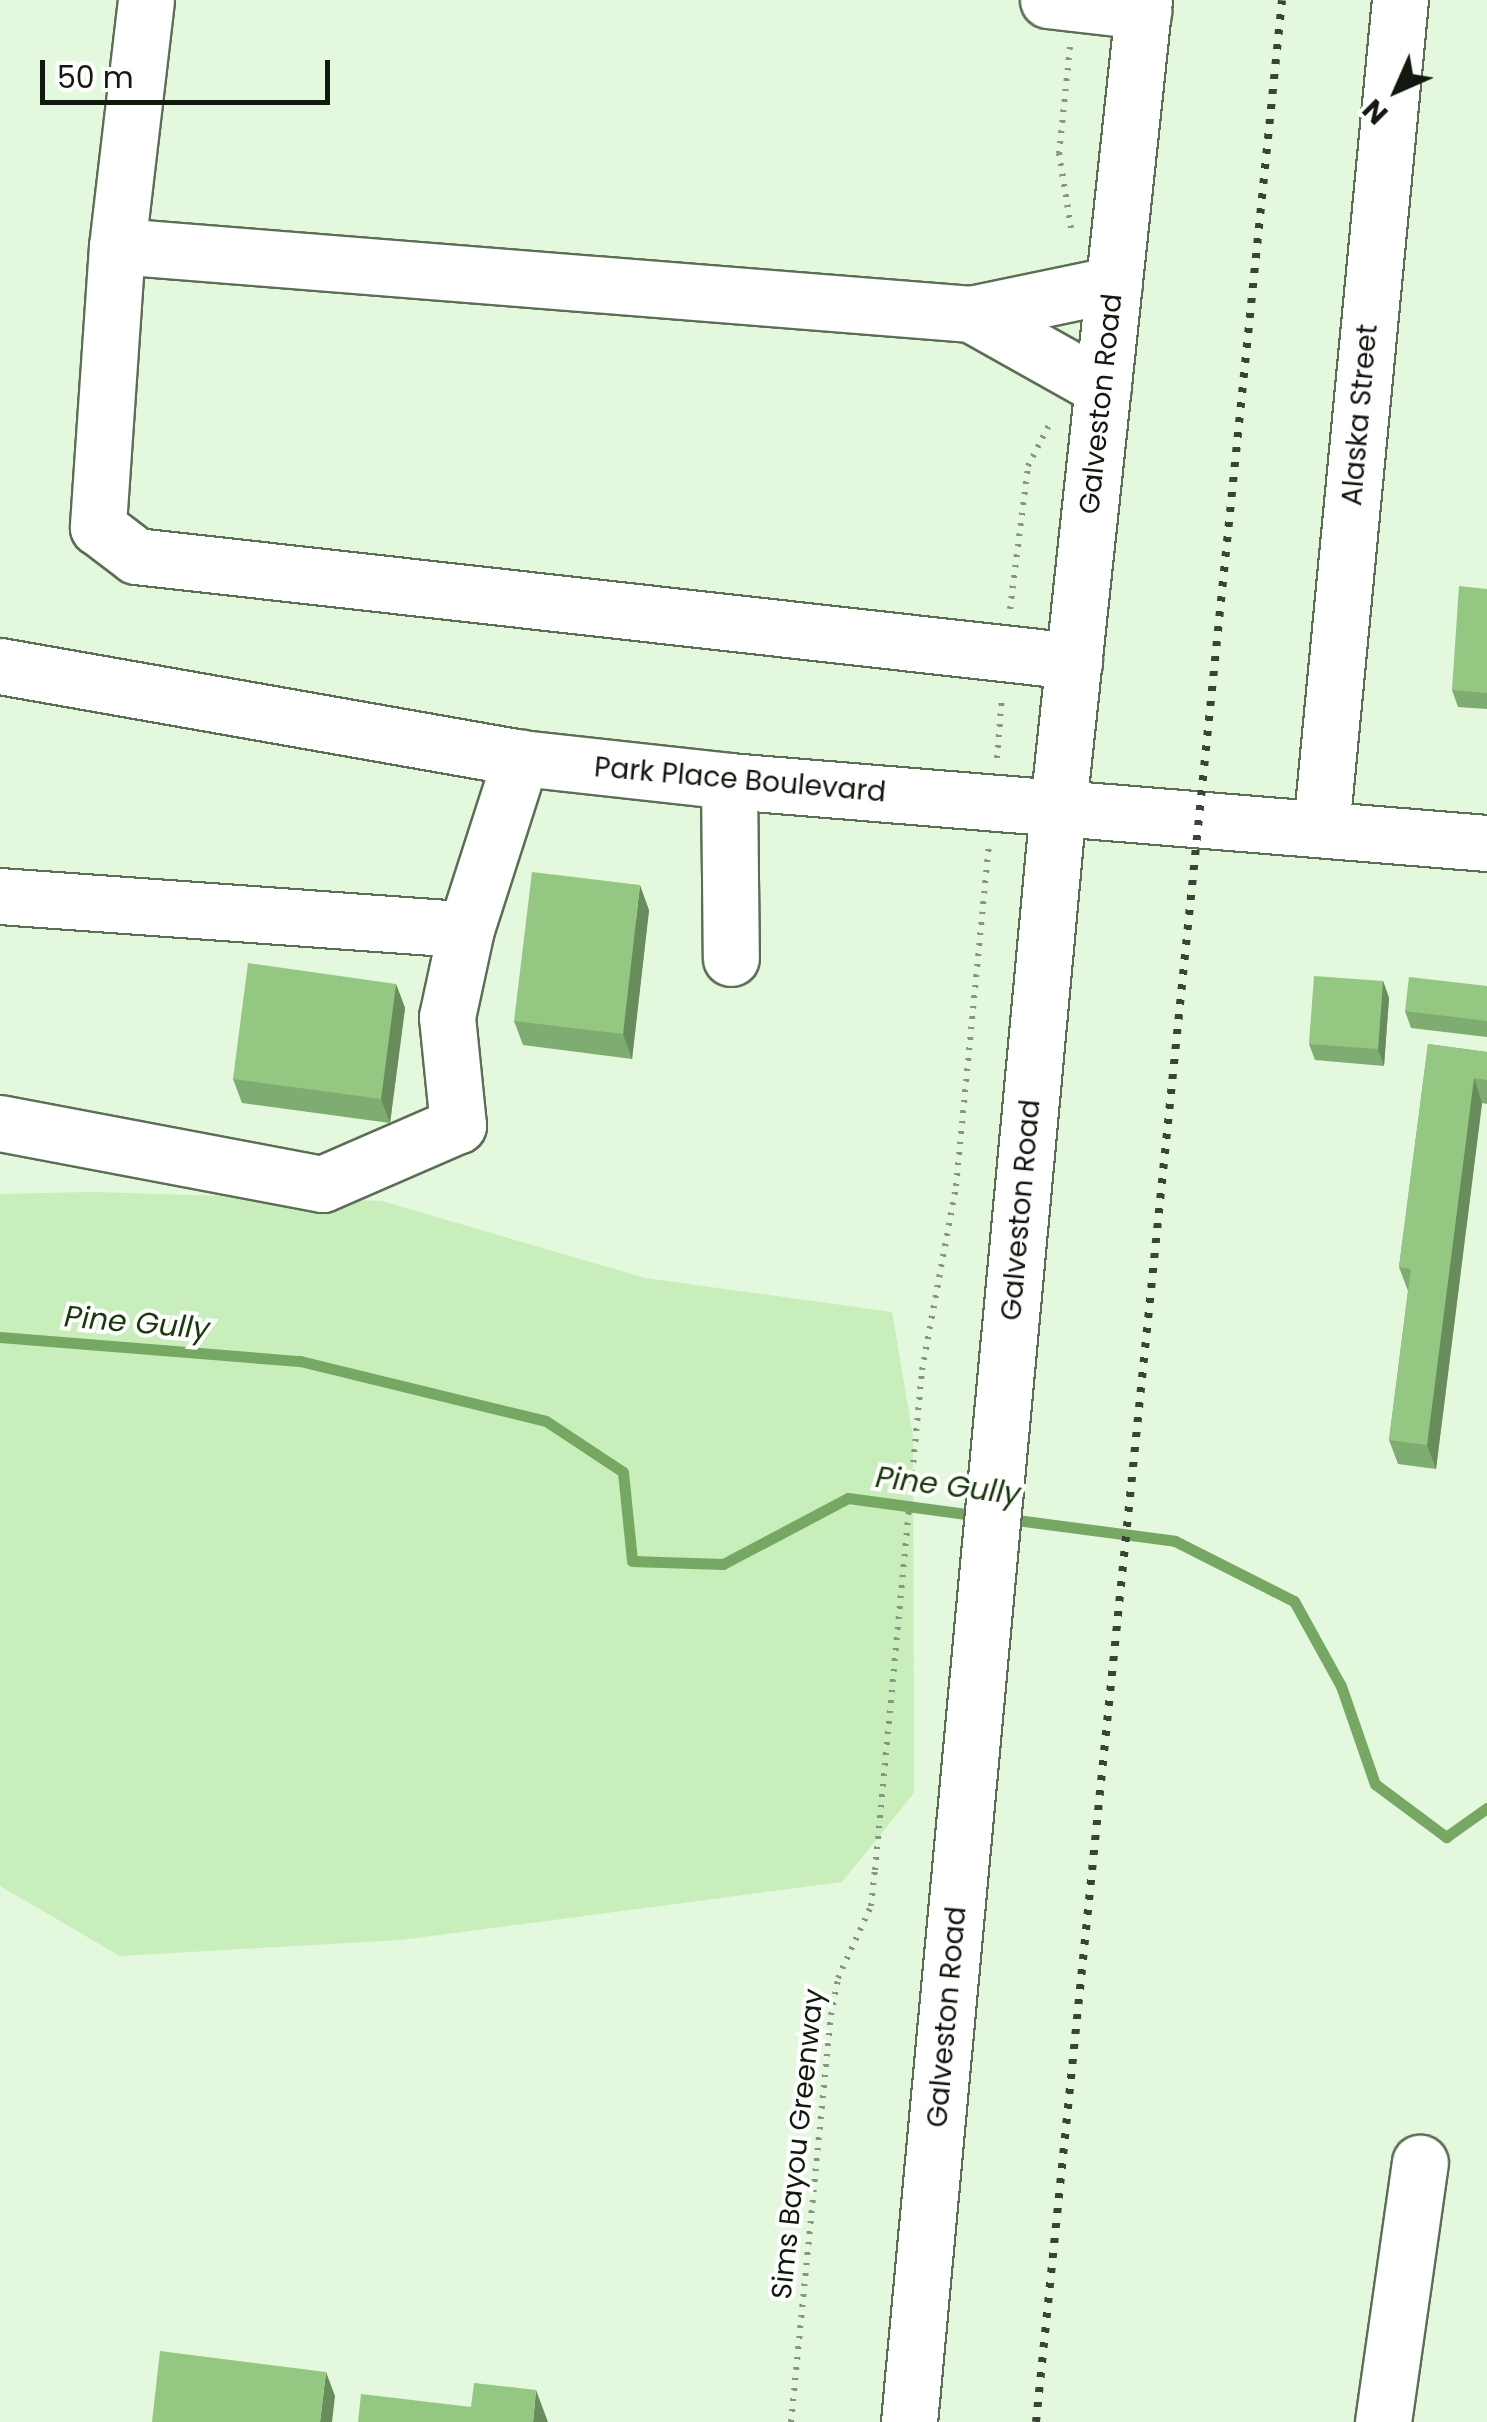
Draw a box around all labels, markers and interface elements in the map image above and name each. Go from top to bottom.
scale bar [45,40,335,102]
north arrow [1347,40,1447,140]
text: 50 m [57,56,134,99]
text: N [1354,90,1397,133]
street label: Galveston Road [1073,292,1129,516]
street label: Alaska Street [1335,323,1385,507]
street label: Park Place Boulevard [593,751,887,809]
street label: Galveston Road [995,1098,1047,1322]
water label: Pine Gully [63,1299,211,1347]
water label: Pine Gully [874,1459,1022,1513]
street label: Galveston Road [921,1905,973,2129]
street label: Sims Bayou Greenway [765,1987,831,2301]

